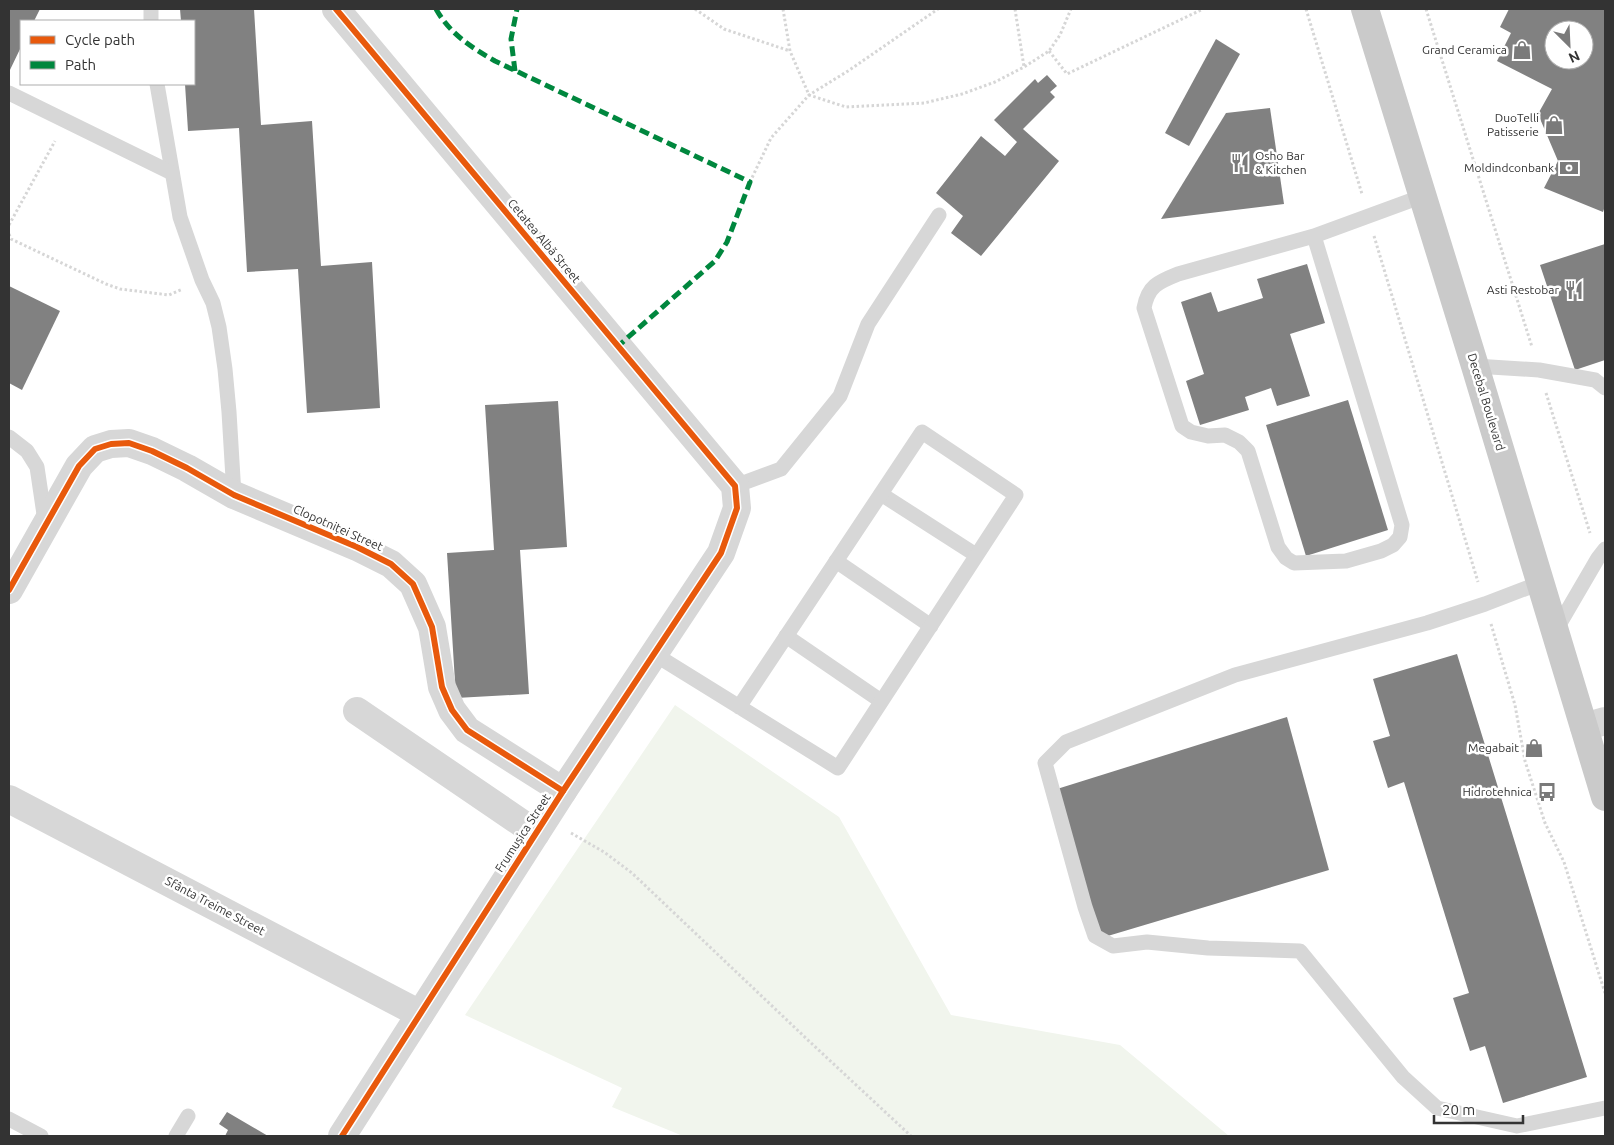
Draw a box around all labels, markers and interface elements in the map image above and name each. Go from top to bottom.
legend [20,20,195,85]
north arrow [1544,20,1594,70]
text: Cycle path [65,31,135,48]
shop icon: Grand Ceramica [1511,39,1533,61]
place label: Grand Ceramica [1422,43,1507,56]
text: N [1566,47,1582,66]
text: Path [65,56,96,73]
place label: DuoTelli Patisserie [1487,111,1539,138]
shop icon: DuoTelli Patisserie [1543,114,1565,136]
place label: Osho Bar & Kitchen [1255,149,1307,176]
restaurant icon: Osho Bar & Kitchen [1229,152,1251,174]
bank icon: Moldindconbank [1558,157,1580,179]
place label: Moldindconbank [1464,161,1554,174]
street label: Cetatea Albă Street [506,196,583,285]
restaurant icon: Asti Restobar [1563,279,1585,301]
place label: Asti Restobar [1487,283,1559,296]
street label: Decebal Boulevard [1465,352,1507,452]
street label: Clopotniței Street [291,502,385,553]
shop icon: Megabait [1523,737,1545,759]
place label: Megabait [1468,741,1519,754]
bus stop icon: Hidrotehnica [1536,781,1558,803]
place label: Hidrotehnica [1462,785,1532,798]
street label: Frumușica Street [492,791,553,874]
street label: Sfânta Treime Street [163,874,268,937]
scale bar [1434,1092,1523,1124]
text: 20 m [1442,1101,1475,1118]

